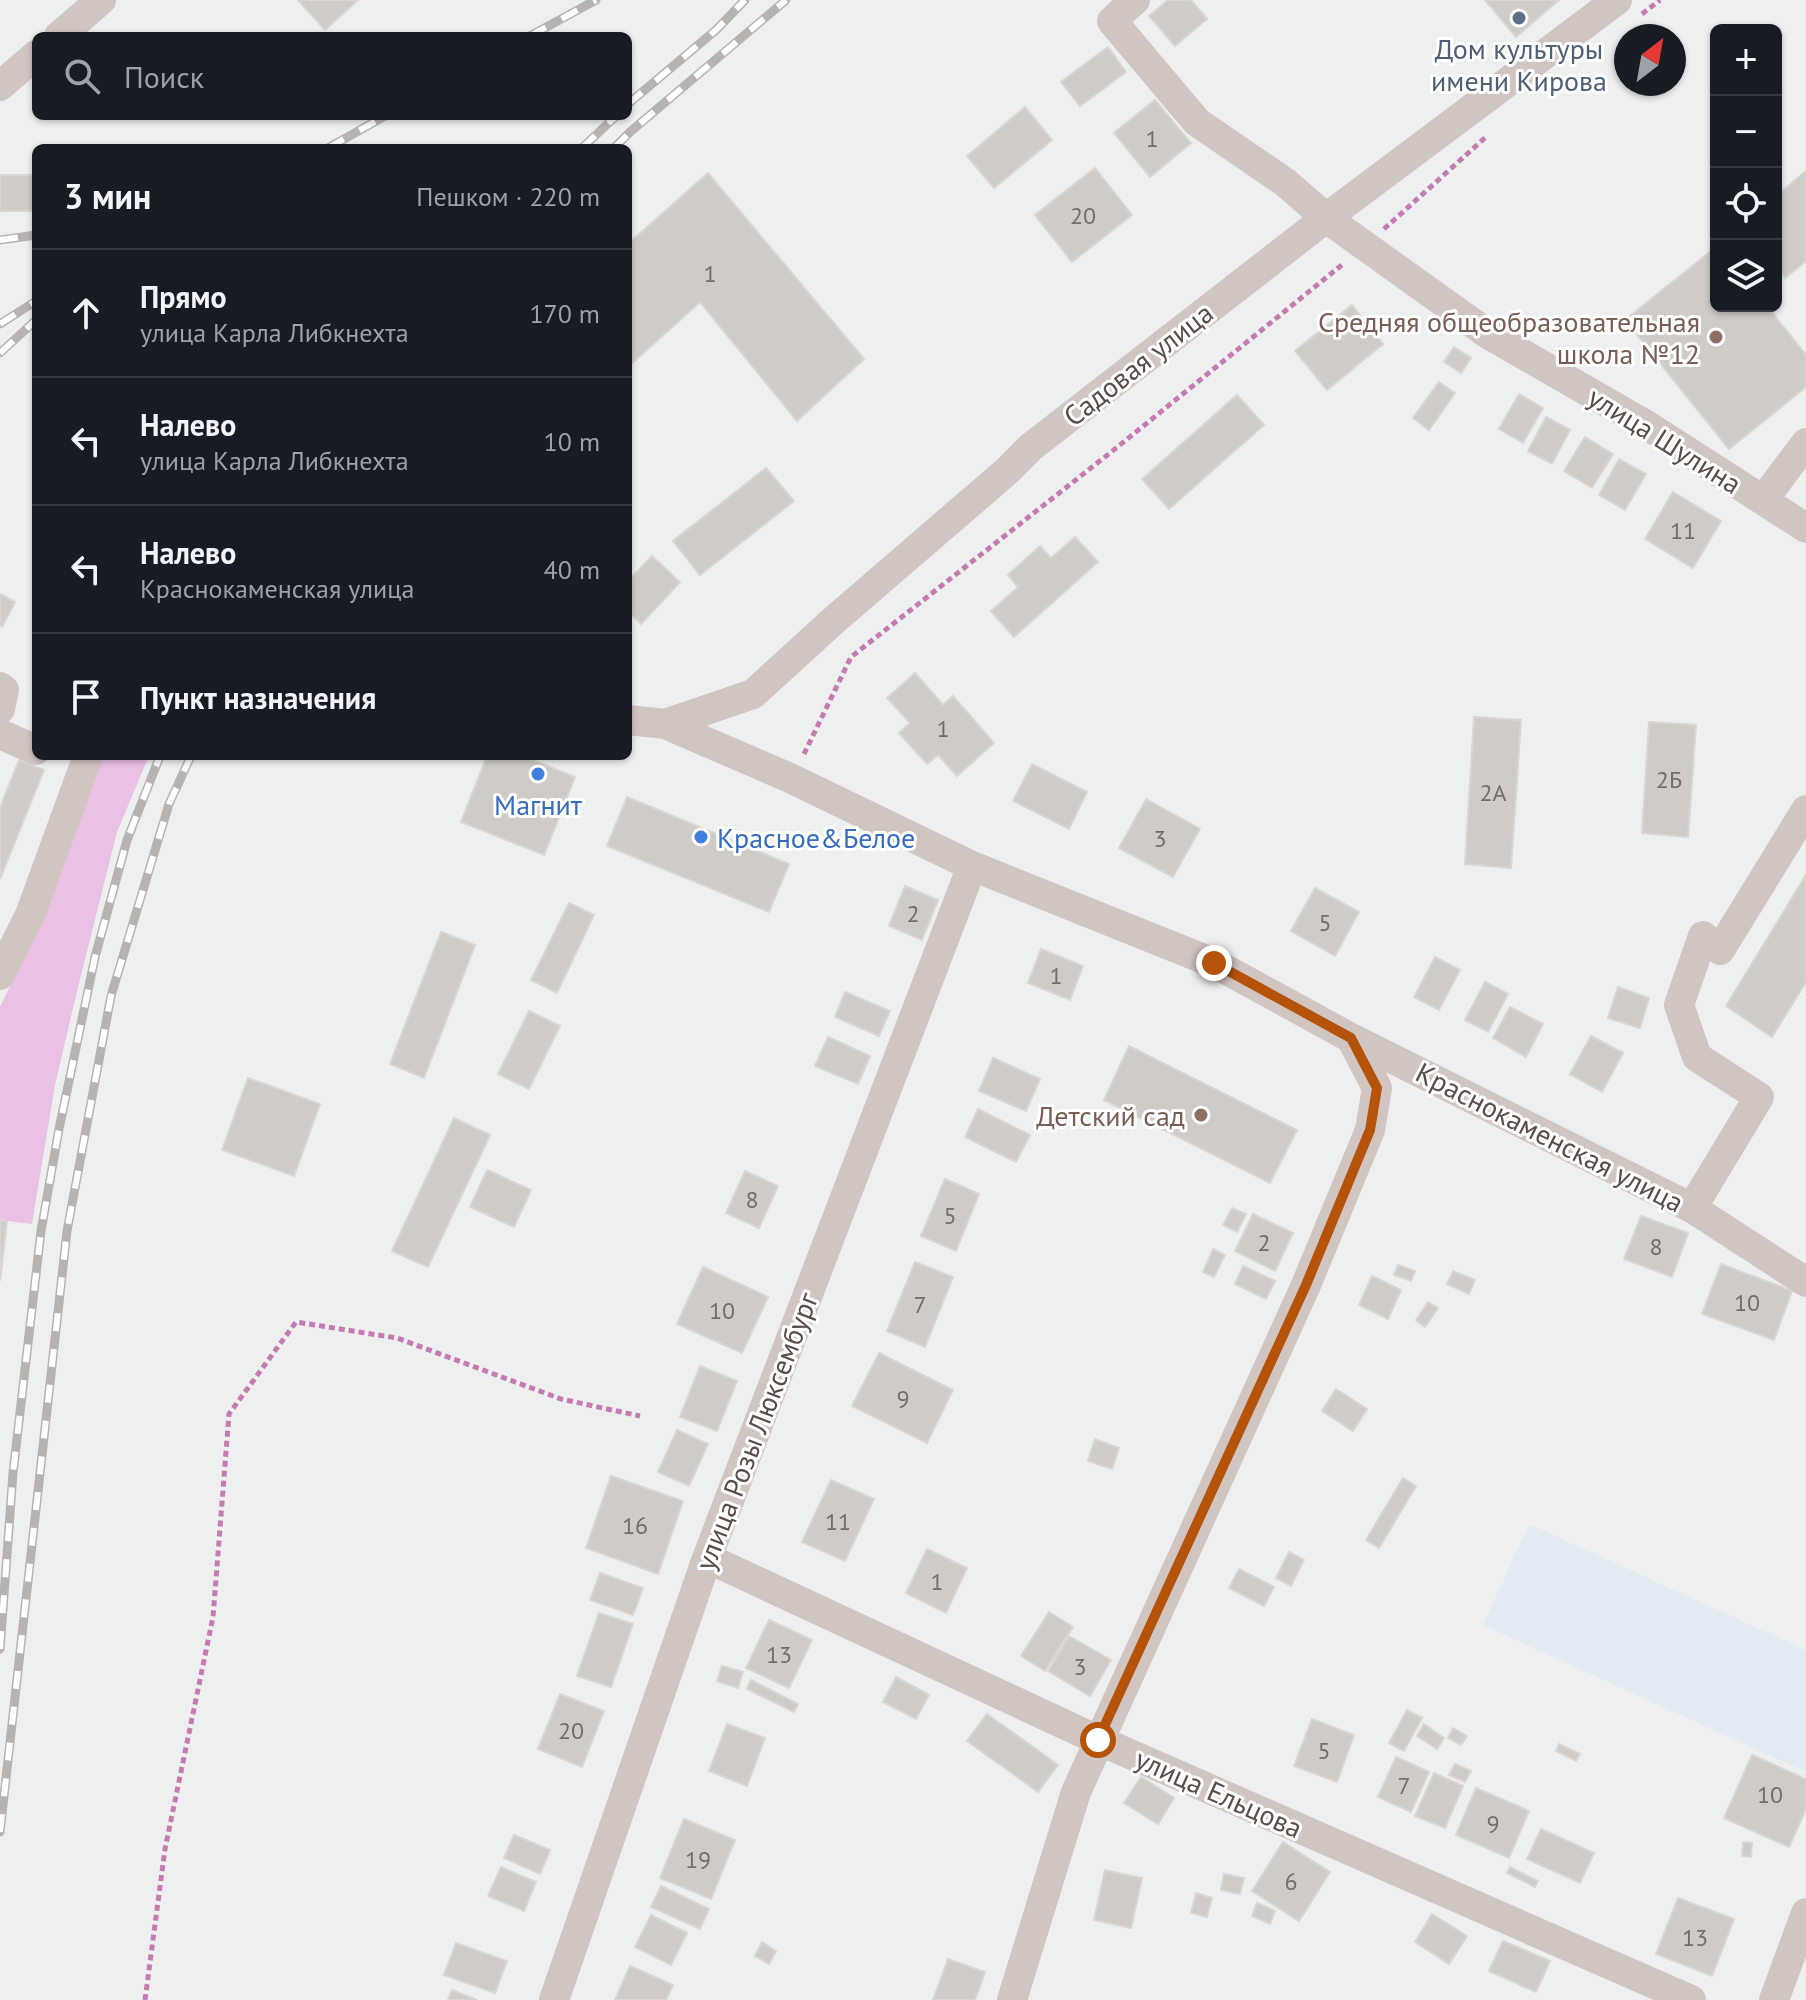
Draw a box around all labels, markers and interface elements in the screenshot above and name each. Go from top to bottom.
marker: Дом культуры имени Кирова [1510,9,1528,27]
north arrow [1614,24,1686,96]
map controls [1710,24,1782,312]
button: + [1710,24,1782,96]
place label: Дом культуры имени Кирова [1431,30,1607,99]
search box [32,32,632,120]
icon: search [60,54,104,98]
text: Поиск [124,57,204,96]
button: − [1710,96,1782,168]
house number: 1 [1145,123,1159,154]
button: locate [1710,168,1782,240]
text: 3 мин [64,174,151,218]
text: Пешком · 220 m [416,180,600,213]
house number: 20 [1070,200,1096,231]
button: layers [1710,240,1782,312]
house number: 1 [703,258,717,289]
text: Прямо [140,277,227,316]
icon: ahead [64,291,108,335]
street label: Садовая улица [1056,294,1220,434]
text: 170 m [529,297,600,330]
place label: Средняя общеобразовательная школа №12 [1318,303,1700,372]
text: улица Карла Либкнехта [140,316,409,349]
marker: Средняя общеобразовательная школа №12 [1707,328,1725,346]
street label: улица Шулина [1581,378,1749,502]
text: Налево [140,405,236,444]
icon: left [64,419,108,463]
text: 10 m [544,425,600,458]
text: улица Карла Либкнехта [140,444,409,477]
house number: 11 [1670,515,1696,546]
text: Налево [140,533,236,572]
icon: left [64,547,108,591]
text: 40 m [544,553,600,586]
text: Краснокаменская улица [140,572,414,605]
icon: arrive [64,675,108,719]
text: Пункт назначения [140,678,376,717]
house number: 1 [936,713,950,744]
house number: 2Б [1656,764,1682,795]
marker: Магнит [529,765,547,783]
house number: 2А [1479,777,1507,808]
place label: Магнит [494,786,583,823]
place label: Красное&Белое [717,819,915,856]
house number: 3 [1153,823,1167,854]
marker: Красное&Белое [692,828,710,846]
house number: 2 [906,898,920,929]
house number: 5 [1318,907,1332,938]
route end [1196,945,1232,981]
house number: 1 [1049,960,1063,991]
street label: Краснокаменская улица [1410,1053,1690,1221]
place label: Детский сад [1036,1097,1185,1134]
marker: Детский сад [1192,1106,1210,1124]
house number: 8 [745,1184,759,1215]
house number: 5 [943,1200,957,1231]
house number: 2 [1257,1227,1271,1258]
house number: 8 [1649,1231,1663,1262]
street label: улица Розы Люксембург [686,1286,826,1575]
house number: 10 [1734,1287,1760,1318]
house number: 7 [913,1289,927,1320]
house number: 10 [709,1295,735,1326]
house number: 9 [896,1383,910,1414]
house number: 11 [825,1506,851,1537]
house number: 16 [622,1510,648,1541]
house number: 1 [930,1566,944,1597]
house number: 13 [766,1639,792,1670]
house number: 3 [1073,1651,1087,1682]
house number: 20 [558,1715,584,1746]
route start [1080,1722,1116,1758]
house number: 5 [1317,1735,1331,1766]
street label: улица Ельцова [1130,1740,1308,1846]
house number: 7 [1397,1770,1411,1801]
house number: 10 [1757,1779,1783,1810]
house number: 9 [1486,1808,1500,1839]
house number: 19 [685,1844,711,1875]
house number: 6 [1284,1866,1298,1897]
house number: 13 [1682,1922,1708,1953]

